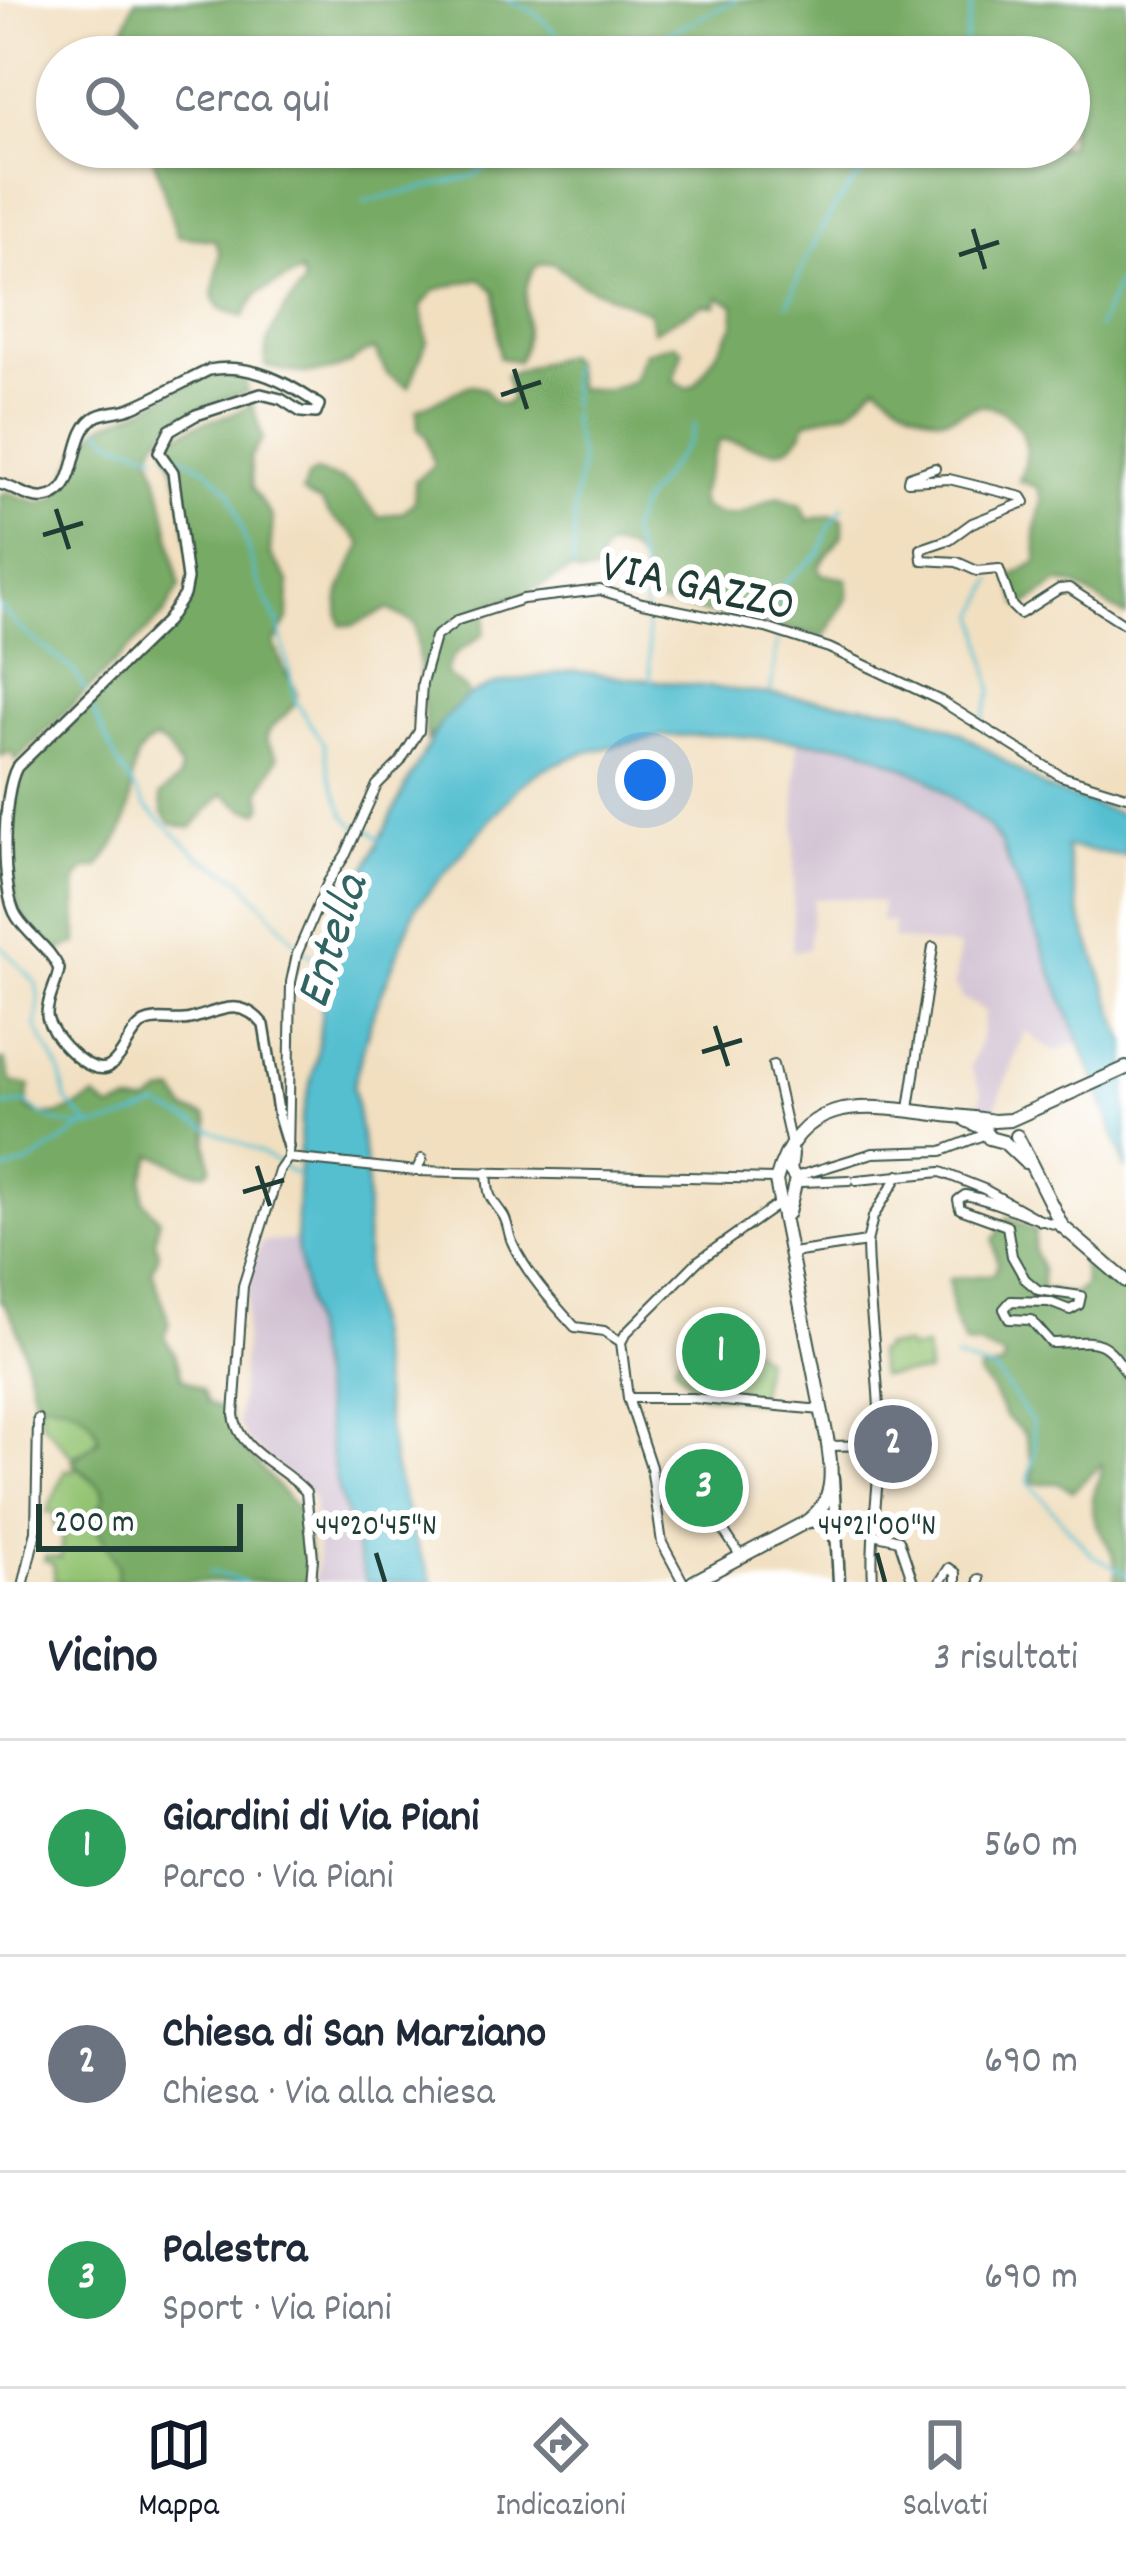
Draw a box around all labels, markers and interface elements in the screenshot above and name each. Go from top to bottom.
search box [36,36,1090,168]
icon: search [78,69,144,135]
text: Cerca qui [174,70,330,134]
street label: VIA GAZZO [595,535,800,643]
your location [615,750,675,810]
water label: Entella [280,865,392,1018]
pin: 1 [682,1307,760,1397]
pin: 2 [854,1399,932,1489]
pin: 3 [665,1443,743,1533]
scale bar [36,1498,243,1551]
text: 200 m [54,1501,135,1548]
text: 44°20'45"N [315,1507,437,1550]
text: 44°21'00"N [818,1507,936,1550]
text: Vicino [48,1624,158,1696]
text: 3 risultati [933,1633,1078,1688]
text: Giardini di Via Piani [162,1788,479,1852]
text: 1 [83,1820,91,1875]
text: 560 m [984,1820,1078,1875]
text: Parco · Via Piani [162,1852,394,1907]
text: Chiesa di San Marziano [162,2004,546,2068]
text: 2 [78,2036,96,2091]
text: 690 m [984,2036,1078,2091]
text: Chiesa · Via alla chiesa [162,2068,495,2123]
text: Palestra [162,2220,307,2284]
text: 3 [78,2252,96,2307]
text: 690 m [984,2252,1078,2307]
text: Sport · Via Piani [162,2284,392,2339]
tab: Mappa [138,2412,219,2531]
tab: Indicazioni [496,2412,626,2531]
tab: Salvati [902,2412,988,2531]

